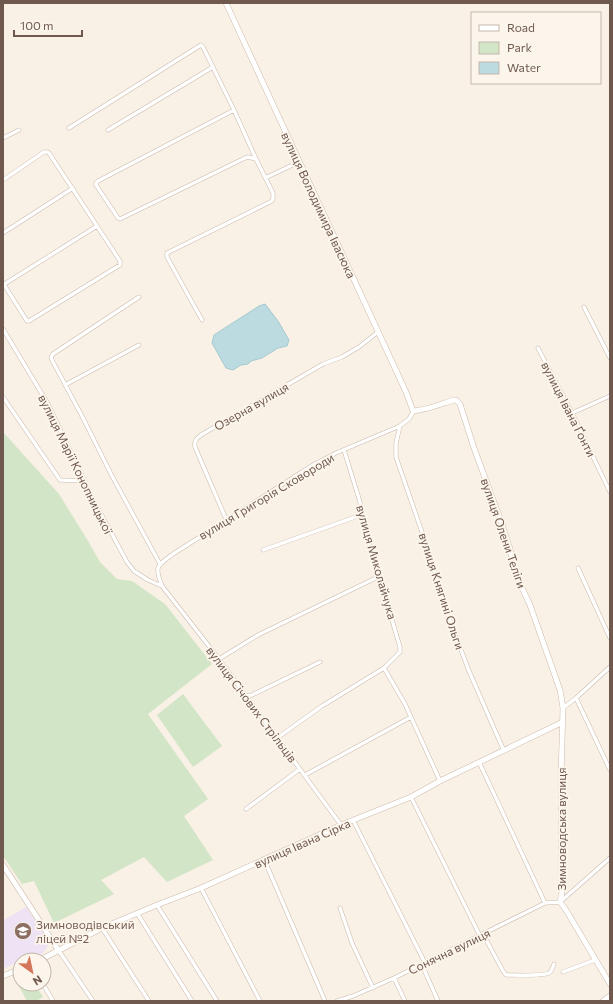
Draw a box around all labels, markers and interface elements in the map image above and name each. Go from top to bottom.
scale bar [14,12,82,38]
legend [471,12,601,84]
text: 100 m [20,18,54,32]
text: Road [507,20,535,34]
text: Park [507,40,533,54]
text: Water [507,60,541,74]
street label: вулиця Володимира Івасюка [279,130,359,280]
street label: вулиця Івана Ґонти [539,359,599,459]
street label: Озерна вулиця [211,379,291,433]
street label: вулиця Марії Конопницької [36,392,116,537]
street label: вулиця Григорія Сковороди [196,450,336,542]
street label: вулиця Олени Теліги [479,476,529,590]
street label: вулиця Миколайчука [354,503,400,621]
street label: вулиця Княгині Ольги [416,531,468,651]
street label: вулиця Січових Стрільців [204,643,300,765]
street label: Зимноводська вулиця [554,767,568,891]
street label: вулиця Івана Сірка [252,815,352,871]
place label: Зимноводівський ліцей №2 [36,917,135,945]
school or university icon: Зимноводівський ліцей №2 [13,921,33,941]
street label: Сонячна вулиця [406,925,492,977]
north arrow [12,952,52,992]
text: N [31,973,45,989]

